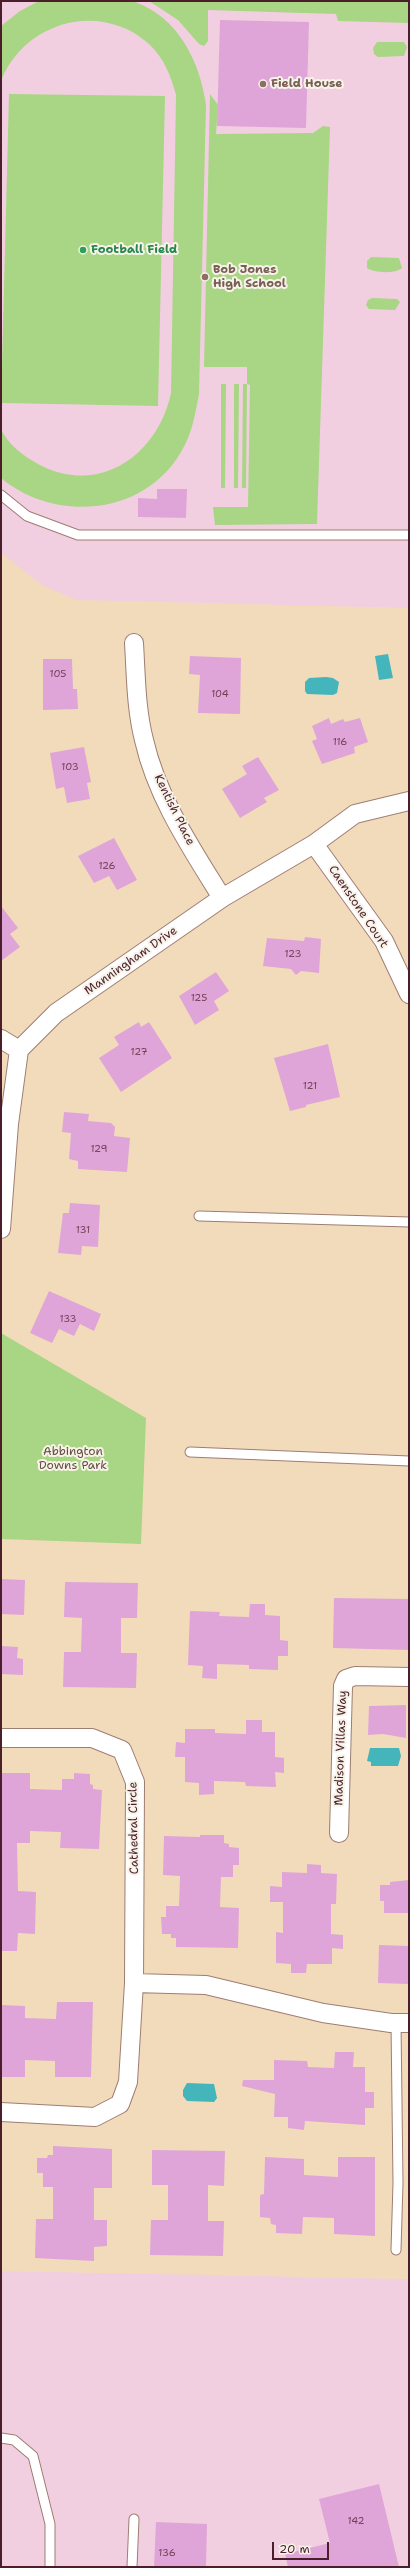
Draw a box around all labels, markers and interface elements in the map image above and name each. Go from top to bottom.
place label: Field House [271,77,343,91]
marker: Field House [258,79,268,89]
place label: Football Field [91,243,177,257]
marker: Football Field [78,245,88,255]
place label: Bob Jones High School [213,263,286,291]
marker: Bob Jones High School [200,272,210,282]
house number: 105 [50,668,66,680]
house number: 104 [211,688,229,700]
house number: 116 [333,736,347,748]
house number: 103 [61,761,79,773]
street label: Kentish Place [151,772,197,848]
house number: 126 [98,860,116,872]
street label: Caenstone Court [325,863,391,951]
street label: Manningham Drive [82,924,180,998]
house number: 123 [284,948,302,960]
house number: 125 [191,992,207,1004]
house number: 127 [131,1046,147,1058]
house number: 121 [303,1080,317,1092]
house number: 129 [90,1143,108,1155]
house number: 131 [76,1224,90,1236]
house number: 133 [59,1313,77,1325]
park label: Abbington Downs Park [39,1445,107,1473]
street label: Madison Villas Way [332,1690,350,1806]
street label: Cathedral Circle [126,1782,142,1874]
house number: 142 [347,2515,365,2527]
scale bar [274,2534,331,2560]
text: 20 m [279,2541,310,2557]
house number: 136 [158,2547,176,2559]

